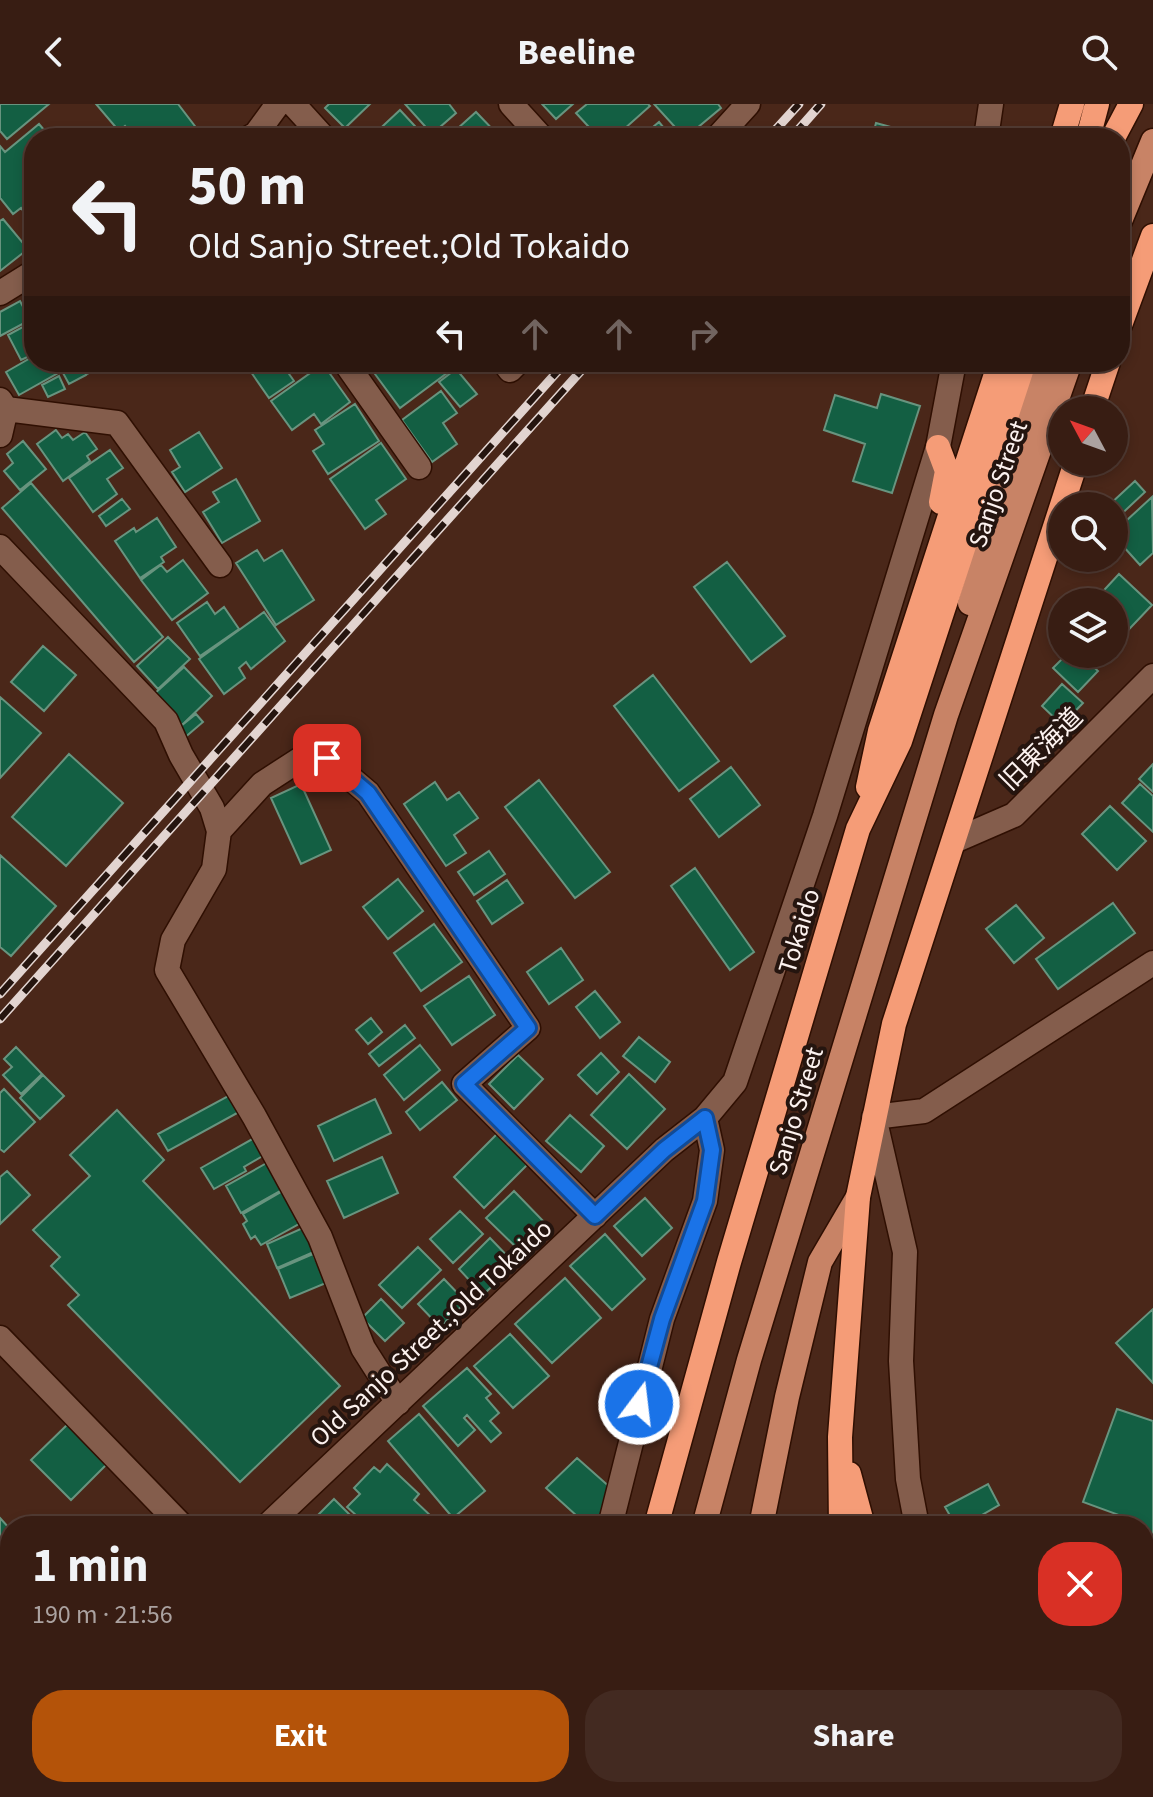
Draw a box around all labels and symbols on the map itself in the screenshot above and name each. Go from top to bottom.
north arrow [1048,396,1128,476]
street label: Sanjo Street [959,415,1037,552]
street label: 旧東海道 [991,699,1091,799]
pin [293,724,361,792]
street label: Tokaido [769,884,829,978]
street label: Sanjo Street [759,1042,833,1180]
street label: Old Sanjo Street.;Old Tokaido [302,1211,560,1455]
position arrow [597,1362,681,1446]

